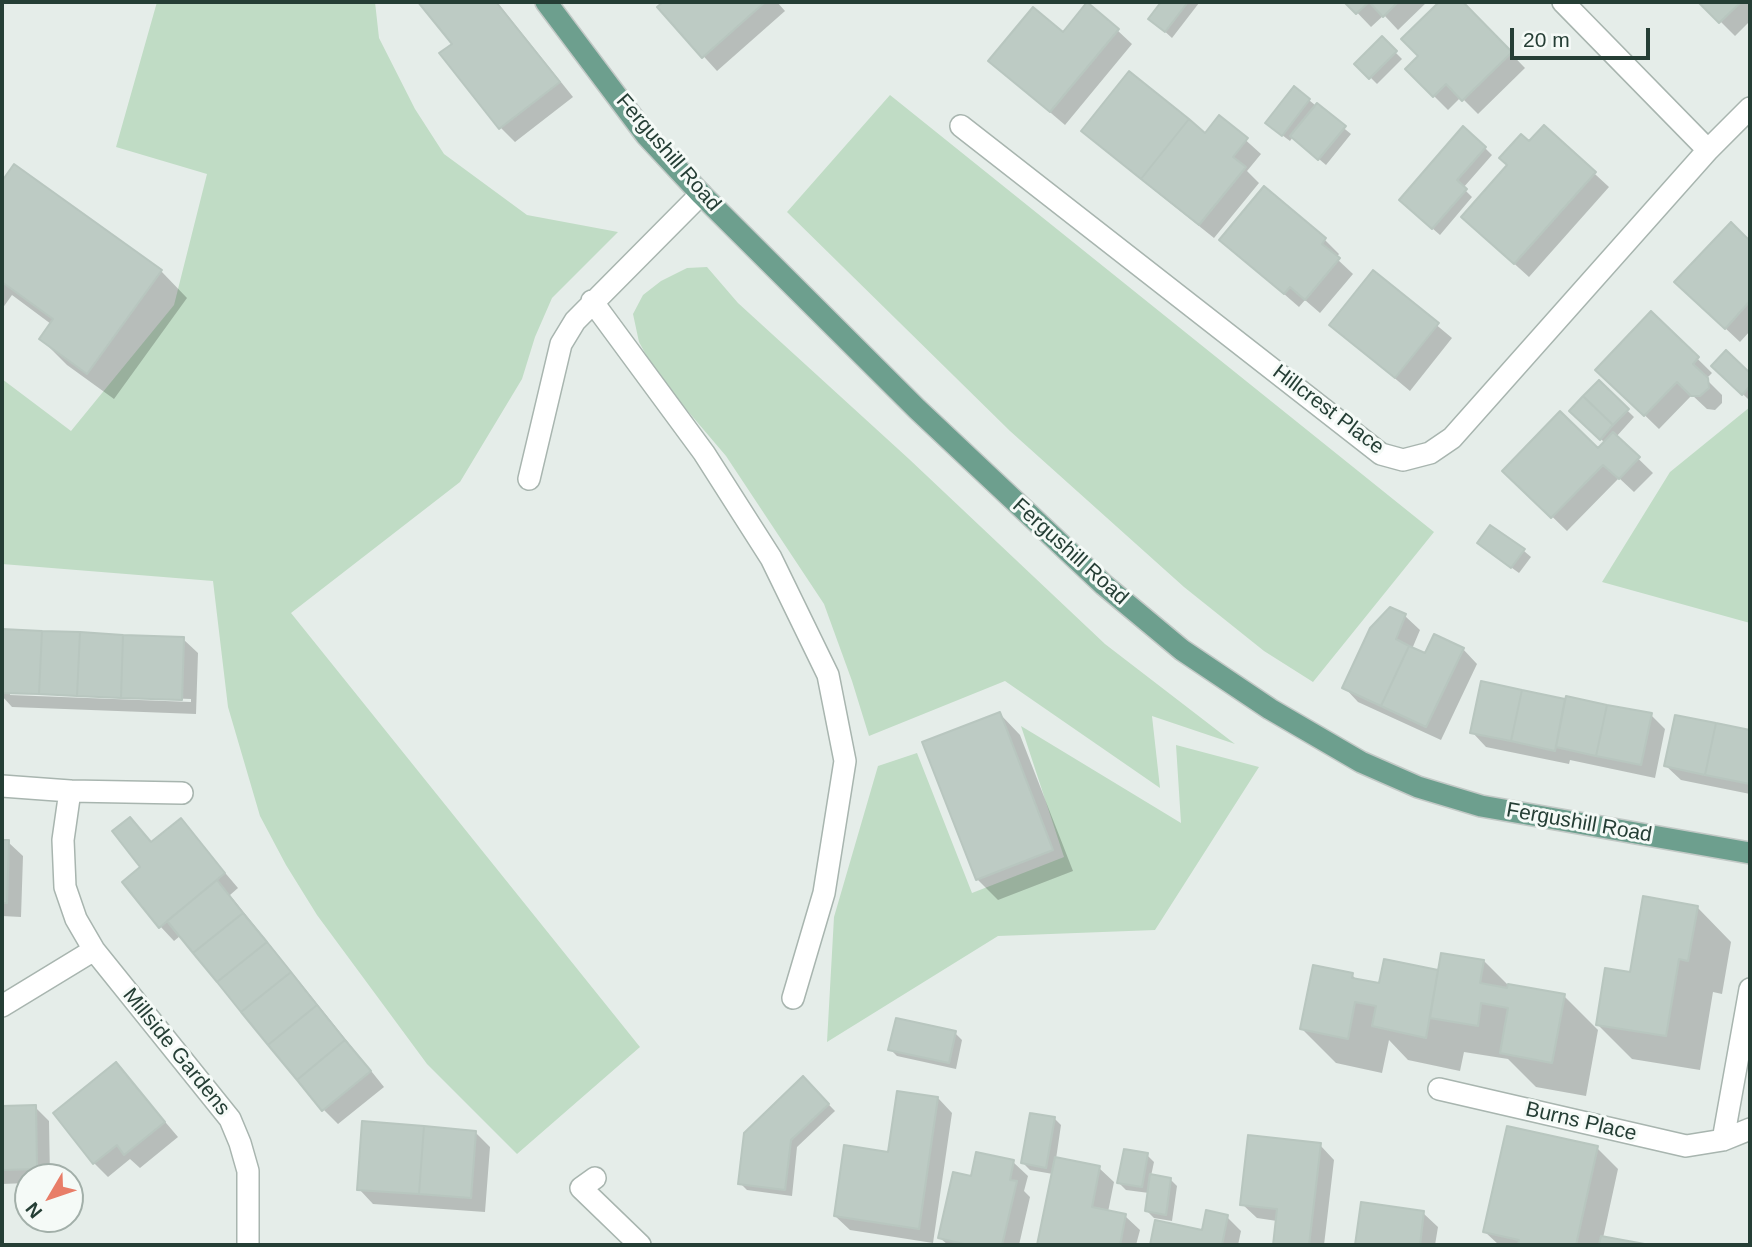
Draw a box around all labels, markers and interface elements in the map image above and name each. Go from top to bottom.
scale bar [1514,14,1654,58]
text: 20 m [1523,28,1570,51]
street label: Fergushill Road [610,89,726,217]
street label: Hillcrest Place [1267,360,1389,460]
street label: Fergushill Road [1007,493,1133,611]
street label: Fergushill Road [1504,798,1654,848]
street label: Millside Gardens [117,983,235,1121]
street label: Burns Place [1523,1097,1639,1147]
north arrow [14,1163,84,1233]
text: N [21,1198,46,1222]

